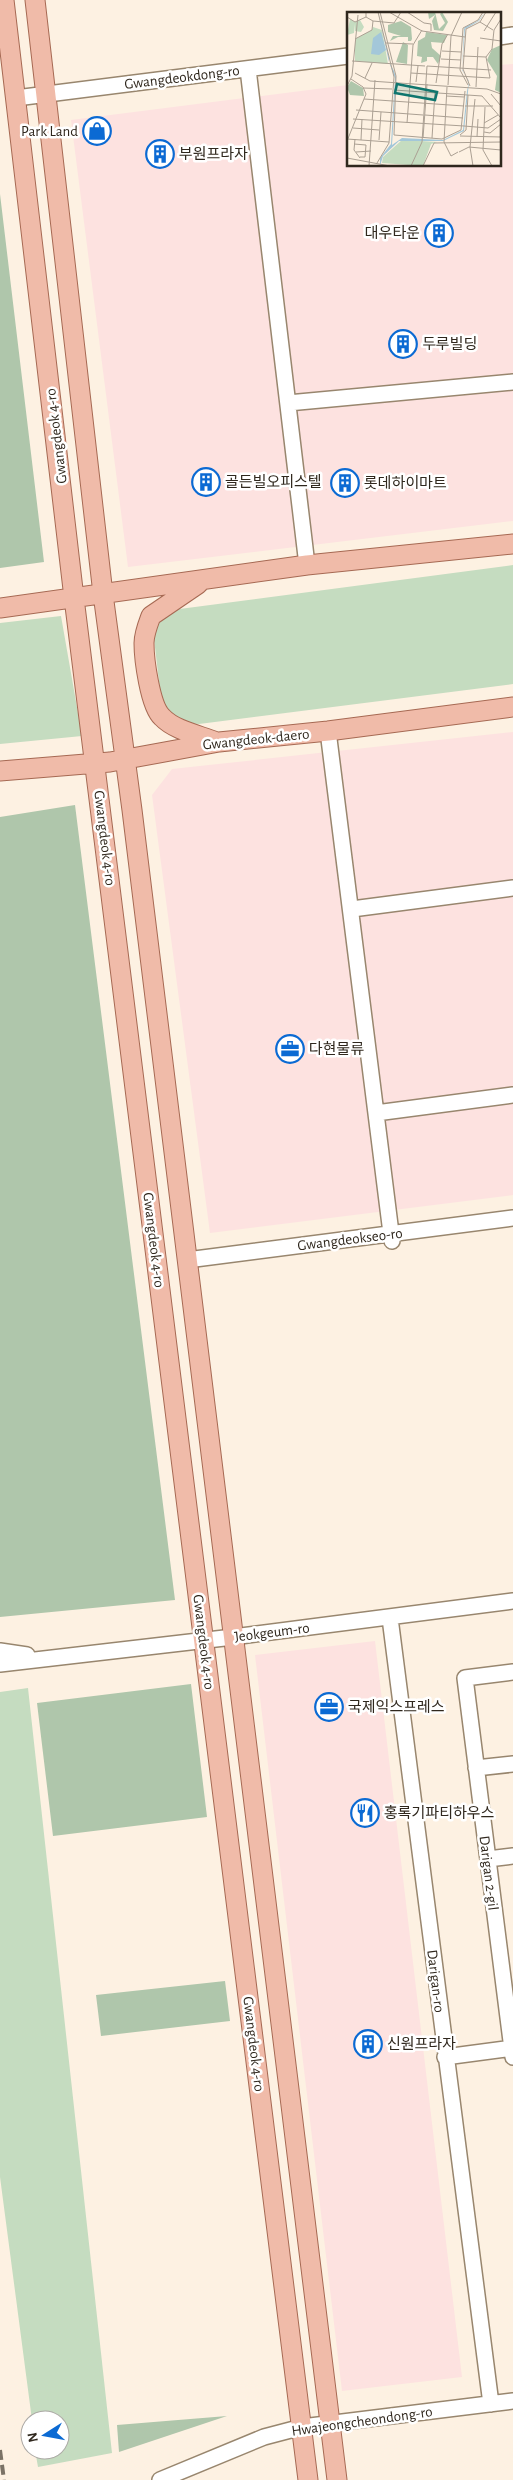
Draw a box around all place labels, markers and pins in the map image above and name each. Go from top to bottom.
shop icon: Park Land [82,116,112,146]
place label: Park Land [21,124,78,139]
building icon: 부원프라자 [145,139,175,169]
place label: 부원프라자 [179,146,248,162]
building icon: 대우타운 [424,218,454,248]
place label: 대우타운 [365,225,420,241]
building icon: 두루빌딩 [388,329,418,359]
place label: 두루빌딩 [422,336,477,352]
building icon: 골든빌오피스텔 [191,467,221,497]
building icon: 롯데하이마트 [330,468,360,498]
place label: 골든빌오피스텔 [225,474,322,490]
place label: 롯데하이마트 [364,475,447,491]
office icon: 다현물류 [275,1034,305,1064]
place label: 다현물류 [309,1040,364,1057]
office icon: 국제익스프레스 [314,1692,344,1722]
place label: 국제익스프레스 [348,1699,445,1715]
restaurant icon: 홍록기파티하우스 [350,1798,380,1828]
place label: 홍록기파티하우스 [384,1805,495,1821]
building icon: 신원프라자 [353,2029,383,2059]
place label: 신원프라자 [387,2036,456,2052]

